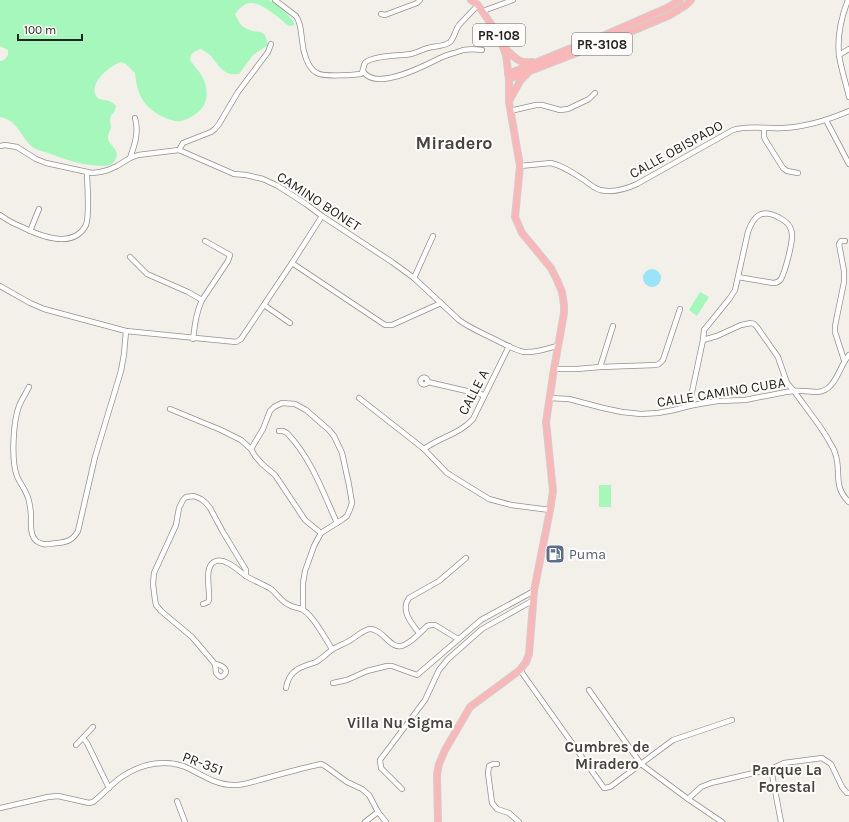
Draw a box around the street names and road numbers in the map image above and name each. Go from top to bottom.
road number: PR-108 [473,24,525,46]
road number: PR-3108 [572,33,632,55]
street label: CALLE OBISPADO [626,117,726,182]
street label: CAMINO BONET [274,168,364,235]
street label: CALLE A [454,367,492,418]
street label: CALLE CAMINO CUBA [656,374,786,411]
street label: PR-351 [180,748,225,779]

